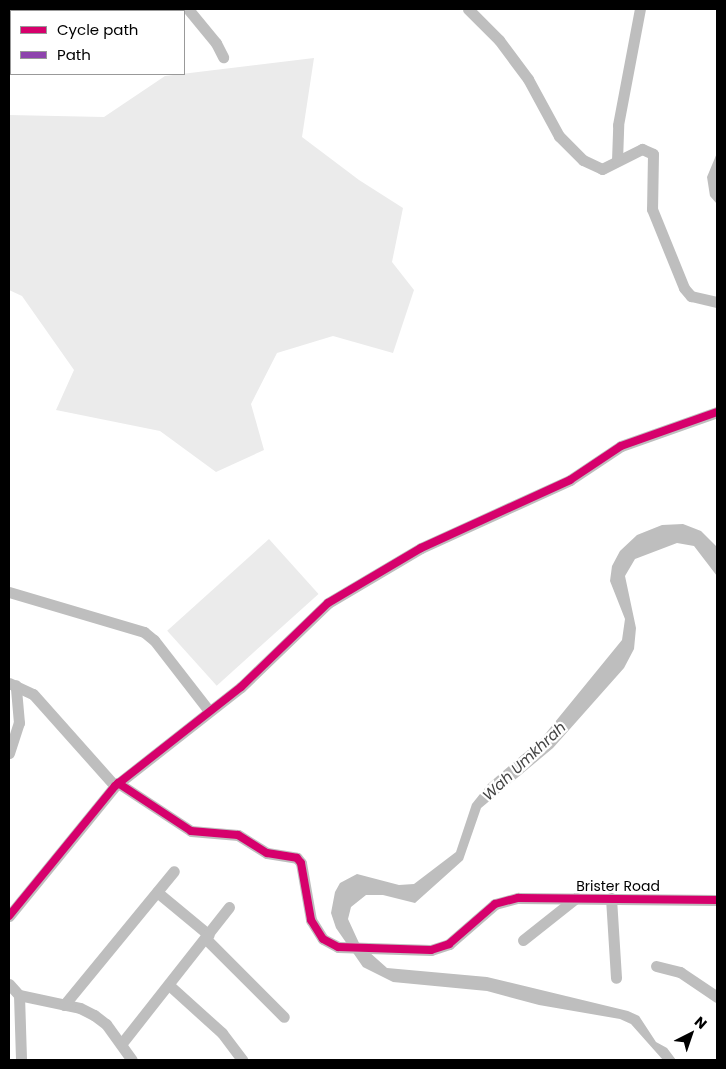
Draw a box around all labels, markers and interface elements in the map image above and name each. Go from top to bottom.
legend [10,10,185,75]
text: Cycle path [57,19,138,40]
text: Path [57,44,91,65]
water label: Wah Umkhrah [479,718,569,804]
street label: Brister Road [576,878,660,894]
north arrow [666,1009,716,1059]
text: N [690,1012,711,1034]

